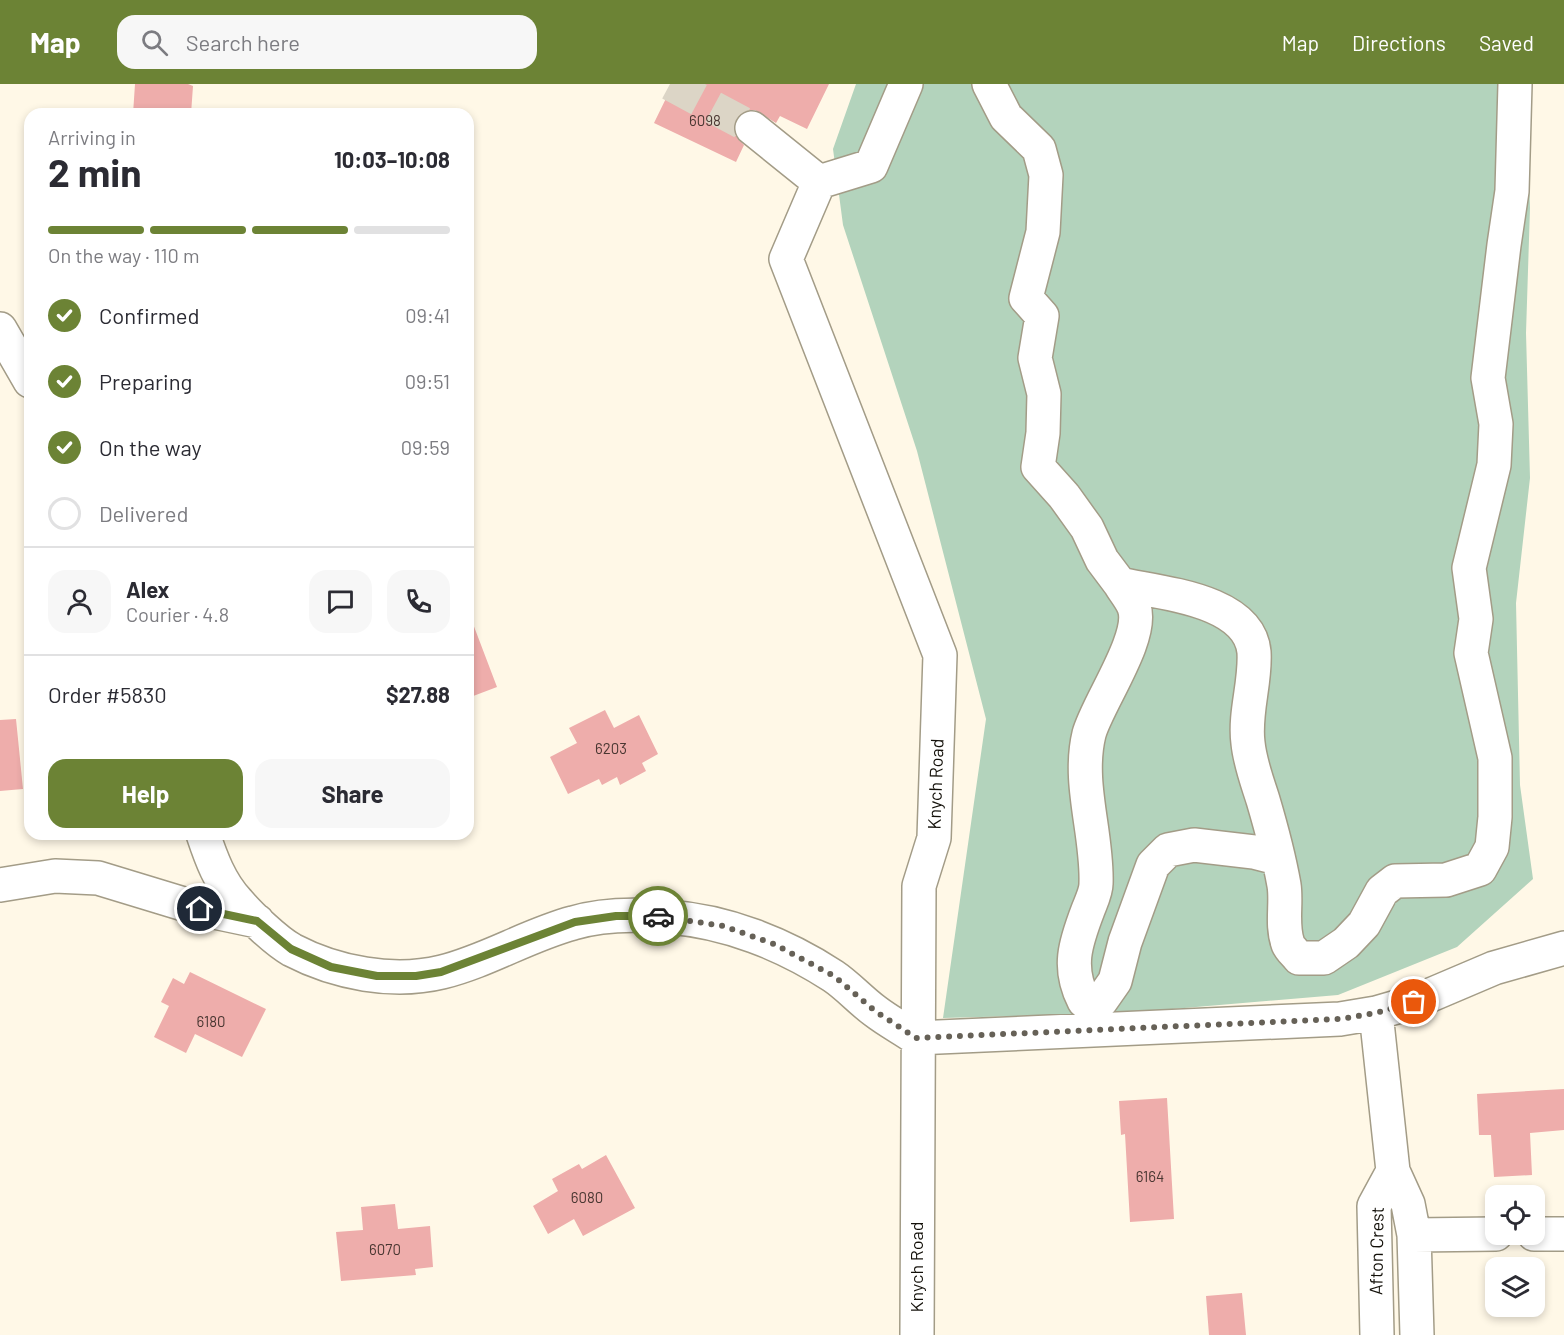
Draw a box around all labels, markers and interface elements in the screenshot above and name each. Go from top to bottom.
search box [117,15,537,69]
text: Map [30,25,81,59]
icon: search [138,26,171,59]
text: Search here [186,29,300,55]
text: Map [1282,30,1319,55]
text: Directions [1352,30,1446,55]
text: Saved [1479,30,1534,55]
house number: 6098 [689,111,721,129]
text: Arriving in [48,125,136,149]
text: 10:03–10:08 [334,146,450,172]
text: 2 min [48,148,141,195]
text: On the way · 110 m [48,243,199,267]
icon: check [48,299,81,332]
text: Confirmed [99,302,199,328]
text: 09:41 [405,303,450,327]
icon: check [48,365,81,398]
text: Preparing [99,368,192,394]
text: 09:51 [405,369,450,393]
icon: check [48,431,81,464]
text: On the way [99,434,202,460]
text: 09:59 [401,435,450,459]
text: Delivered [99,500,188,526]
button: person [48,570,111,633]
button: chat [309,570,372,633]
button: phone [387,570,450,633]
text: Alex [126,576,169,602]
text: Courier · 4.8 [126,602,229,626]
text: Order #5830 [48,681,167,707]
text: $27.88 [386,681,450,707]
street label: Knych Road [922,738,948,830]
house number: 6203 [595,739,627,757]
button: Help [48,759,243,828]
button: Share [255,759,450,828]
pin [174,883,225,934]
courier [628,886,688,946]
icon: home [183,892,216,925]
icon: car [642,900,675,933]
pin [1388,976,1439,1027]
icon: bag [1397,985,1430,1018]
house number: 6180 [197,1012,226,1030]
house number: 6164 [1136,1167,1164,1185]
map controls [1485,1185,1545,1317]
button: locate [1485,1185,1545,1245]
house number: 6080 [571,1188,603,1206]
street label: Afton Crest [1364,1207,1388,1295]
street label: Knych Road [905,1222,927,1313]
house number: 6070 [369,1240,401,1258]
button: layers [1485,1257,1545,1317]

